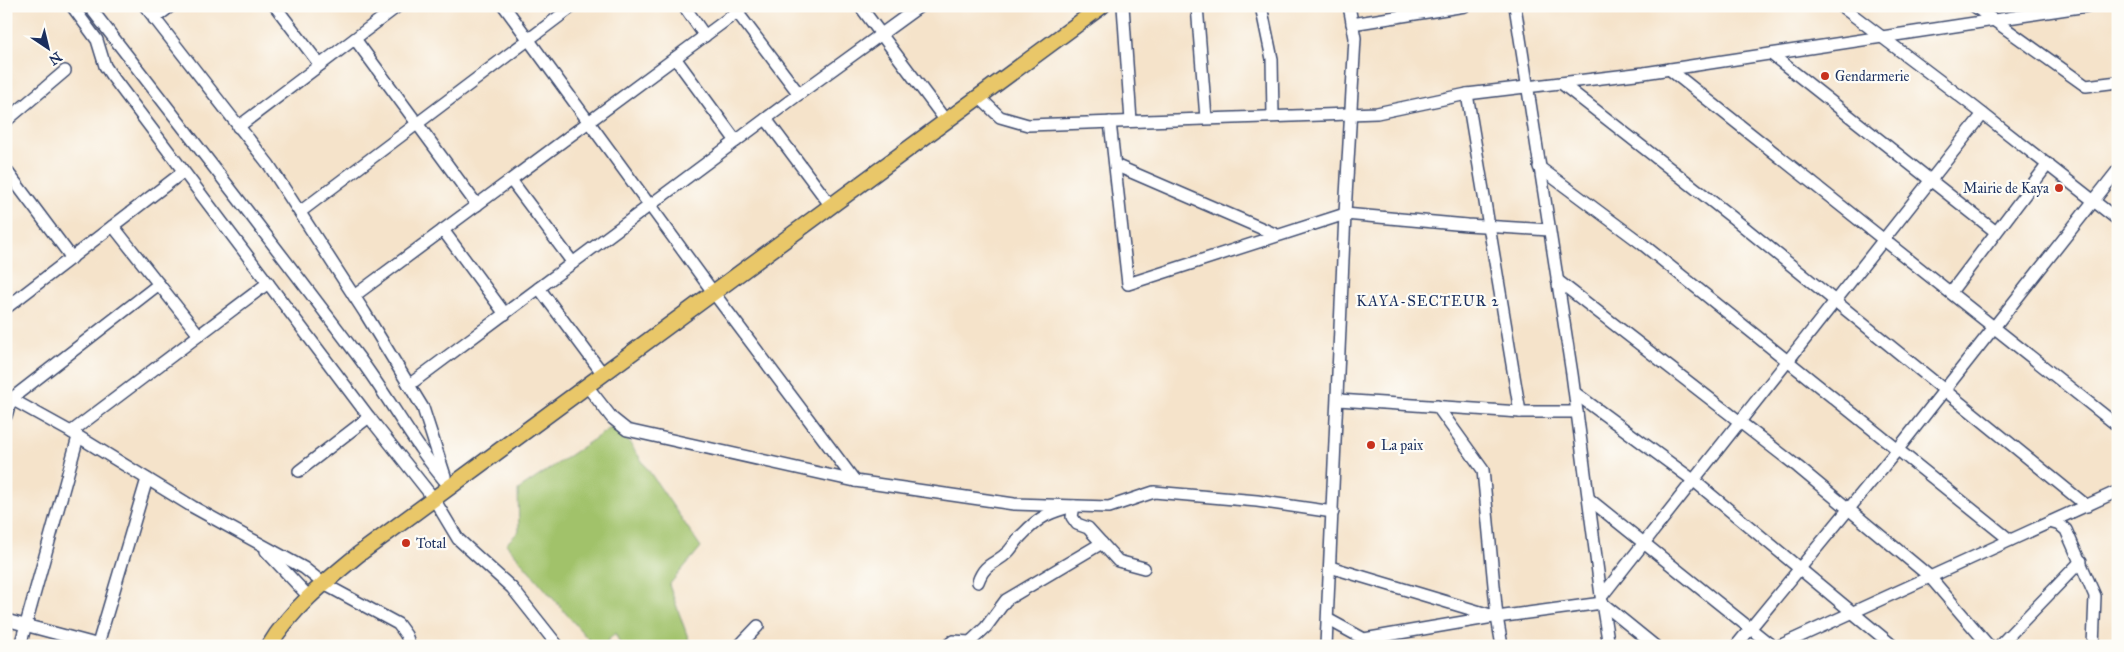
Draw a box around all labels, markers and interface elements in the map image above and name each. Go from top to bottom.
north arrow [22,22,72,72]
text: N [45,48,65,69]
place label: Gendarmerie [1835,68,1909,85]
marker: Gendarmerie [1819,70,1831,82]
place label: Mairie de Kaya [1963,180,2049,197]
marker: Mairie de Kaya [2053,182,2065,194]
district label: KAYA-SECTEUR 2 [1356,292,1500,310]
place label: La paix [1381,437,1424,454]
marker: La paix [1365,439,1377,451]
place label: Total [416,535,446,552]
marker: Total [400,537,412,549]

